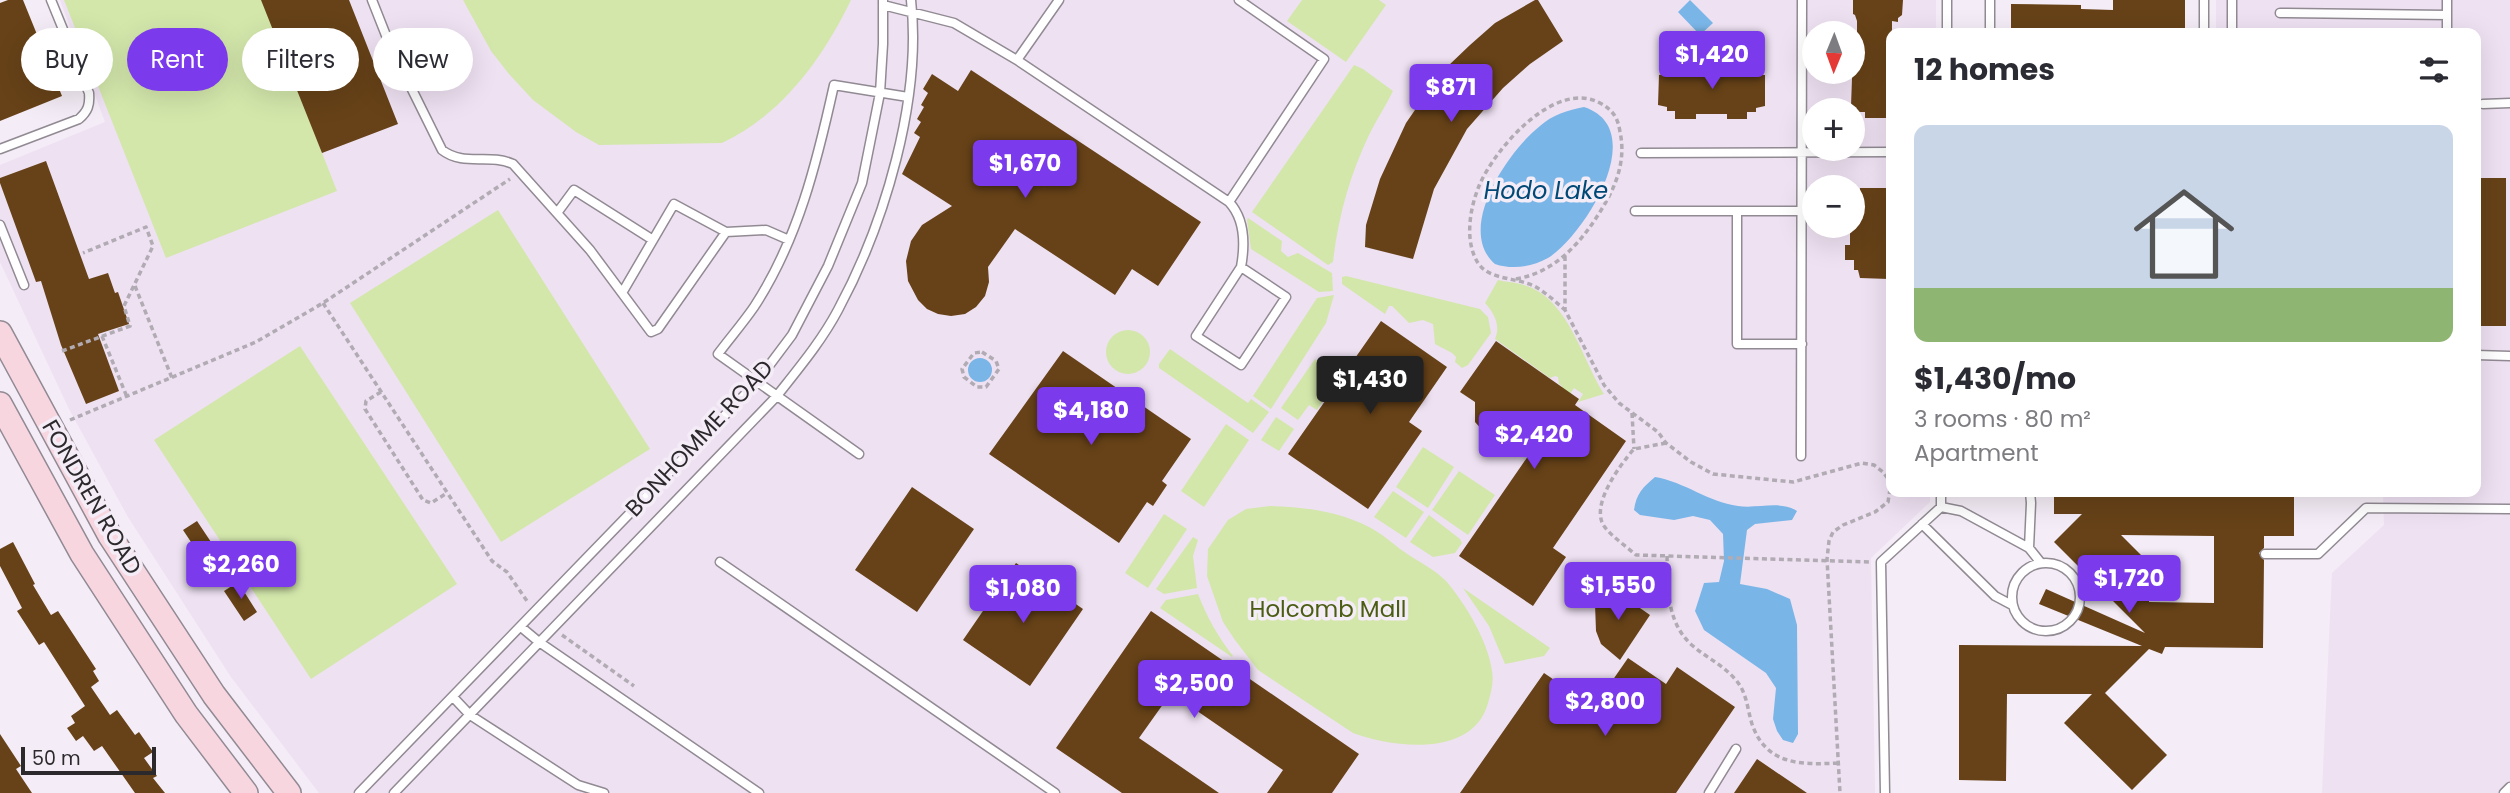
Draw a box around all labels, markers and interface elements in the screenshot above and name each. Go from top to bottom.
north arrow [1802,21,1866,84]
map controls [1802,21,1865,238]
chip: Buy [21,28,113,91]
chip: Rent [127,28,228,91]
chip: Filters [242,28,359,91]
chip: New [373,28,473,91]
pin: $1,420 [1655,32,1769,91]
text: $1,420 [1675,38,1749,70]
text: 12 homes [1914,48,2055,91]
icon: filters [2415,51,2453,89]
pin: $871 [1410,64,1492,124]
text: $871 [1426,71,1477,103]
button: + [1802,98,1865,161]
pin: $1,670 [968,140,1082,200]
text: $1,670 [989,147,1061,179]
icon: home [2121,171,2247,297]
water label: Hodo Lake [1484,174,1608,207]
button: − [1802,175,1865,238]
street label: BONHOMME ROAD [618,353,780,523]
pin: $1,430 [1313,356,1427,416]
text: $1,430/mo [1914,357,2076,400]
text: $1,430 [1333,363,1407,395]
pin: $4,180 [1034,388,1148,447]
text: $4,180 [1053,394,1129,426]
text: 3 rooms · 80 m² [1914,403,2091,435]
pin: $2,420 [1477,412,1591,471]
street label: FONDREN ROAD [35,414,149,580]
text: $2,420 [1495,418,1573,450]
text: Apartment [1914,437,2039,469]
pin: $2,260 [184,542,298,601]
text: $2,260 [202,548,280,580]
pin: $1,720 [2072,556,2186,615]
pin: $1,550 [1561,562,1675,622]
text: $1,720 [2094,562,2164,594]
pin: $1,080 [966,566,1080,625]
text: $1,550 [1580,569,1656,601]
text: $1,080 [985,572,1061,604]
park label: Holcomb Mall [1249,593,1407,625]
pin: $2,500 [1137,660,1251,720]
text: $2,500 [1154,667,1234,699]
pin: $2,800 [1548,678,1662,738]
text: $2,800 [1565,685,1645,717]
scale bar [21,744,156,776]
text: 50 m [32,745,81,772]

